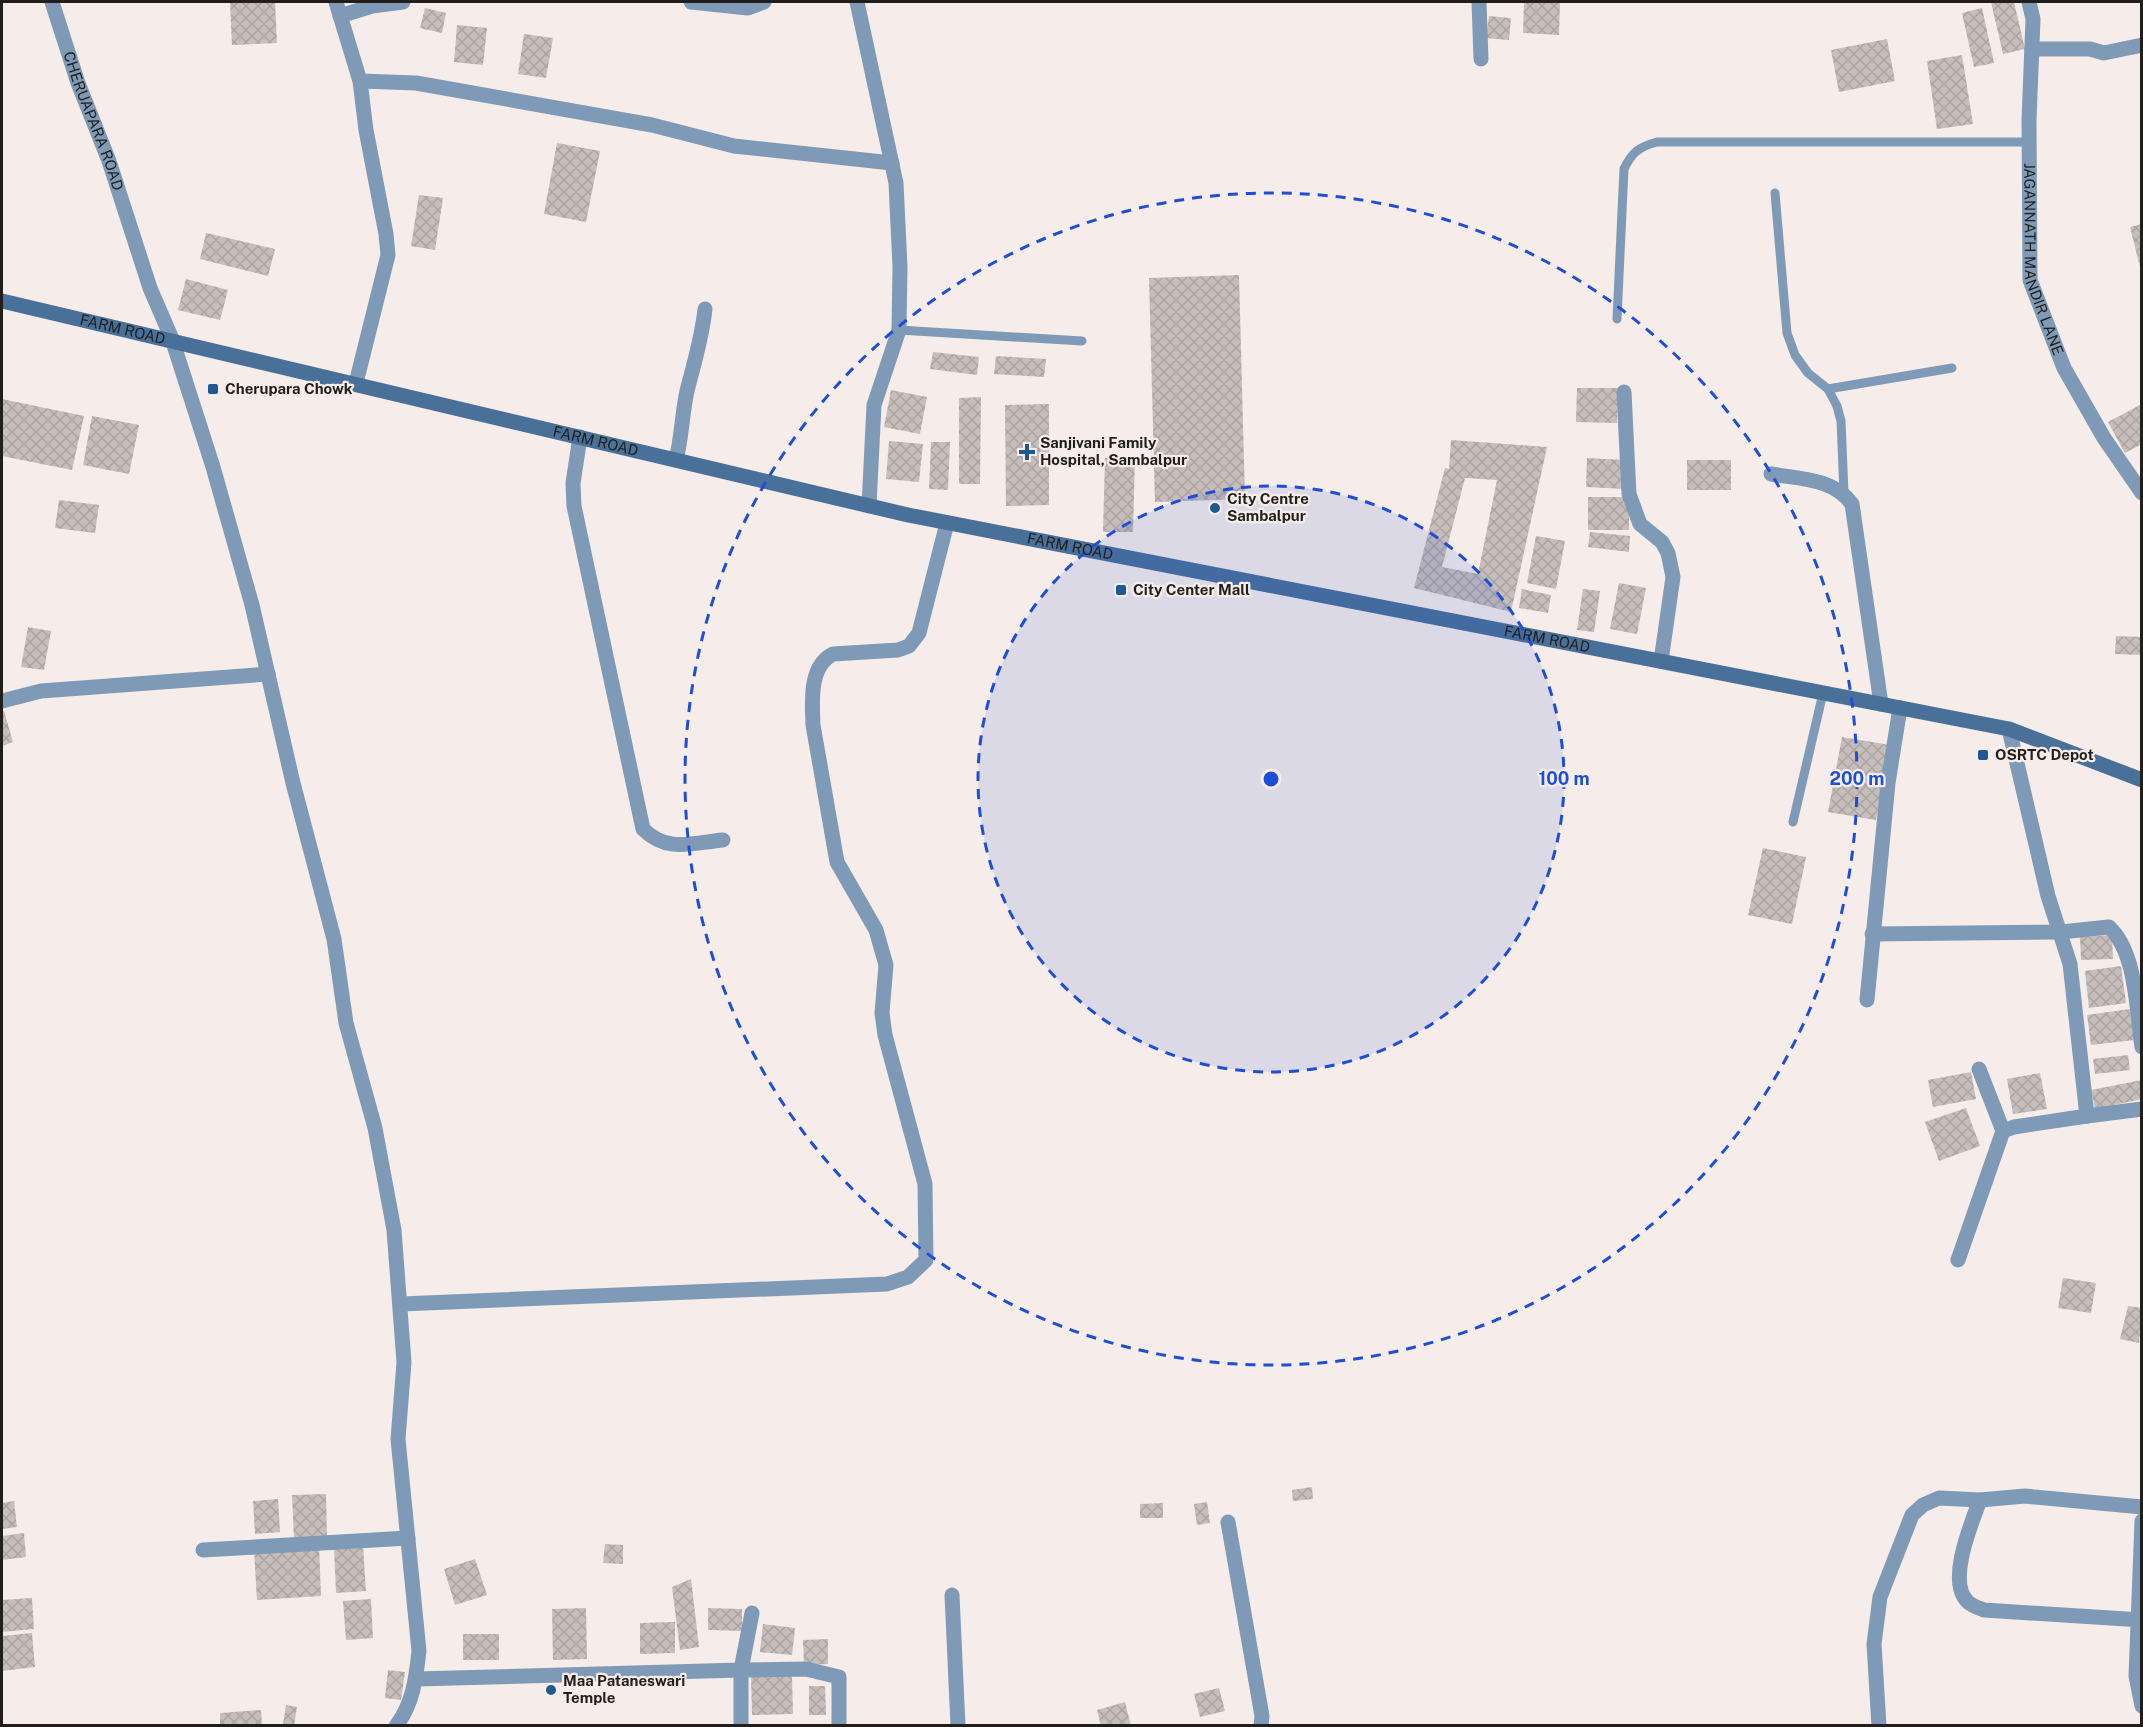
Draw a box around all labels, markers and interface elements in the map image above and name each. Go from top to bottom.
street label: CHERUAPARA ROAD [60,49,127,193]
street label: JAGANNATH MANDIR LANE [2021,163,2067,357]
street label: FARM ROAD [78,311,167,347]
place label: Cherupara Chowk [225,380,353,397]
marker: Cherupara Chowk [206,382,220,396]
street label: FARM ROAD [551,422,640,459]
place label: Sanjivani Family Hospital, Sambalpur [1040,434,1187,468]
marker: Sanjivani Family Hospital, Sambalpur [1018,443,1036,461]
place label: City Centre Sambalpur [1227,490,1309,524]
marker: City Centre Sambalpur [1208,501,1222,515]
street label: FARM ROAD [1026,529,1115,563]
place label: City Center Mall [1133,581,1250,598]
marker: City Center Mall [1114,583,1128,597]
street label: FARM ROAD [1503,622,1592,655]
place label: OSRTC Depot [1995,746,2094,763]
marker: OSRTC Depot [1976,748,1990,762]
text: 100 m [1538,768,1590,789]
text: 200 m [1830,768,1884,789]
centre of rings [1261,769,1281,789]
place label: Maa Pataneswari Temple [563,1672,685,1706]
marker: Maa Pataneswari Temple [544,1683,558,1697]

